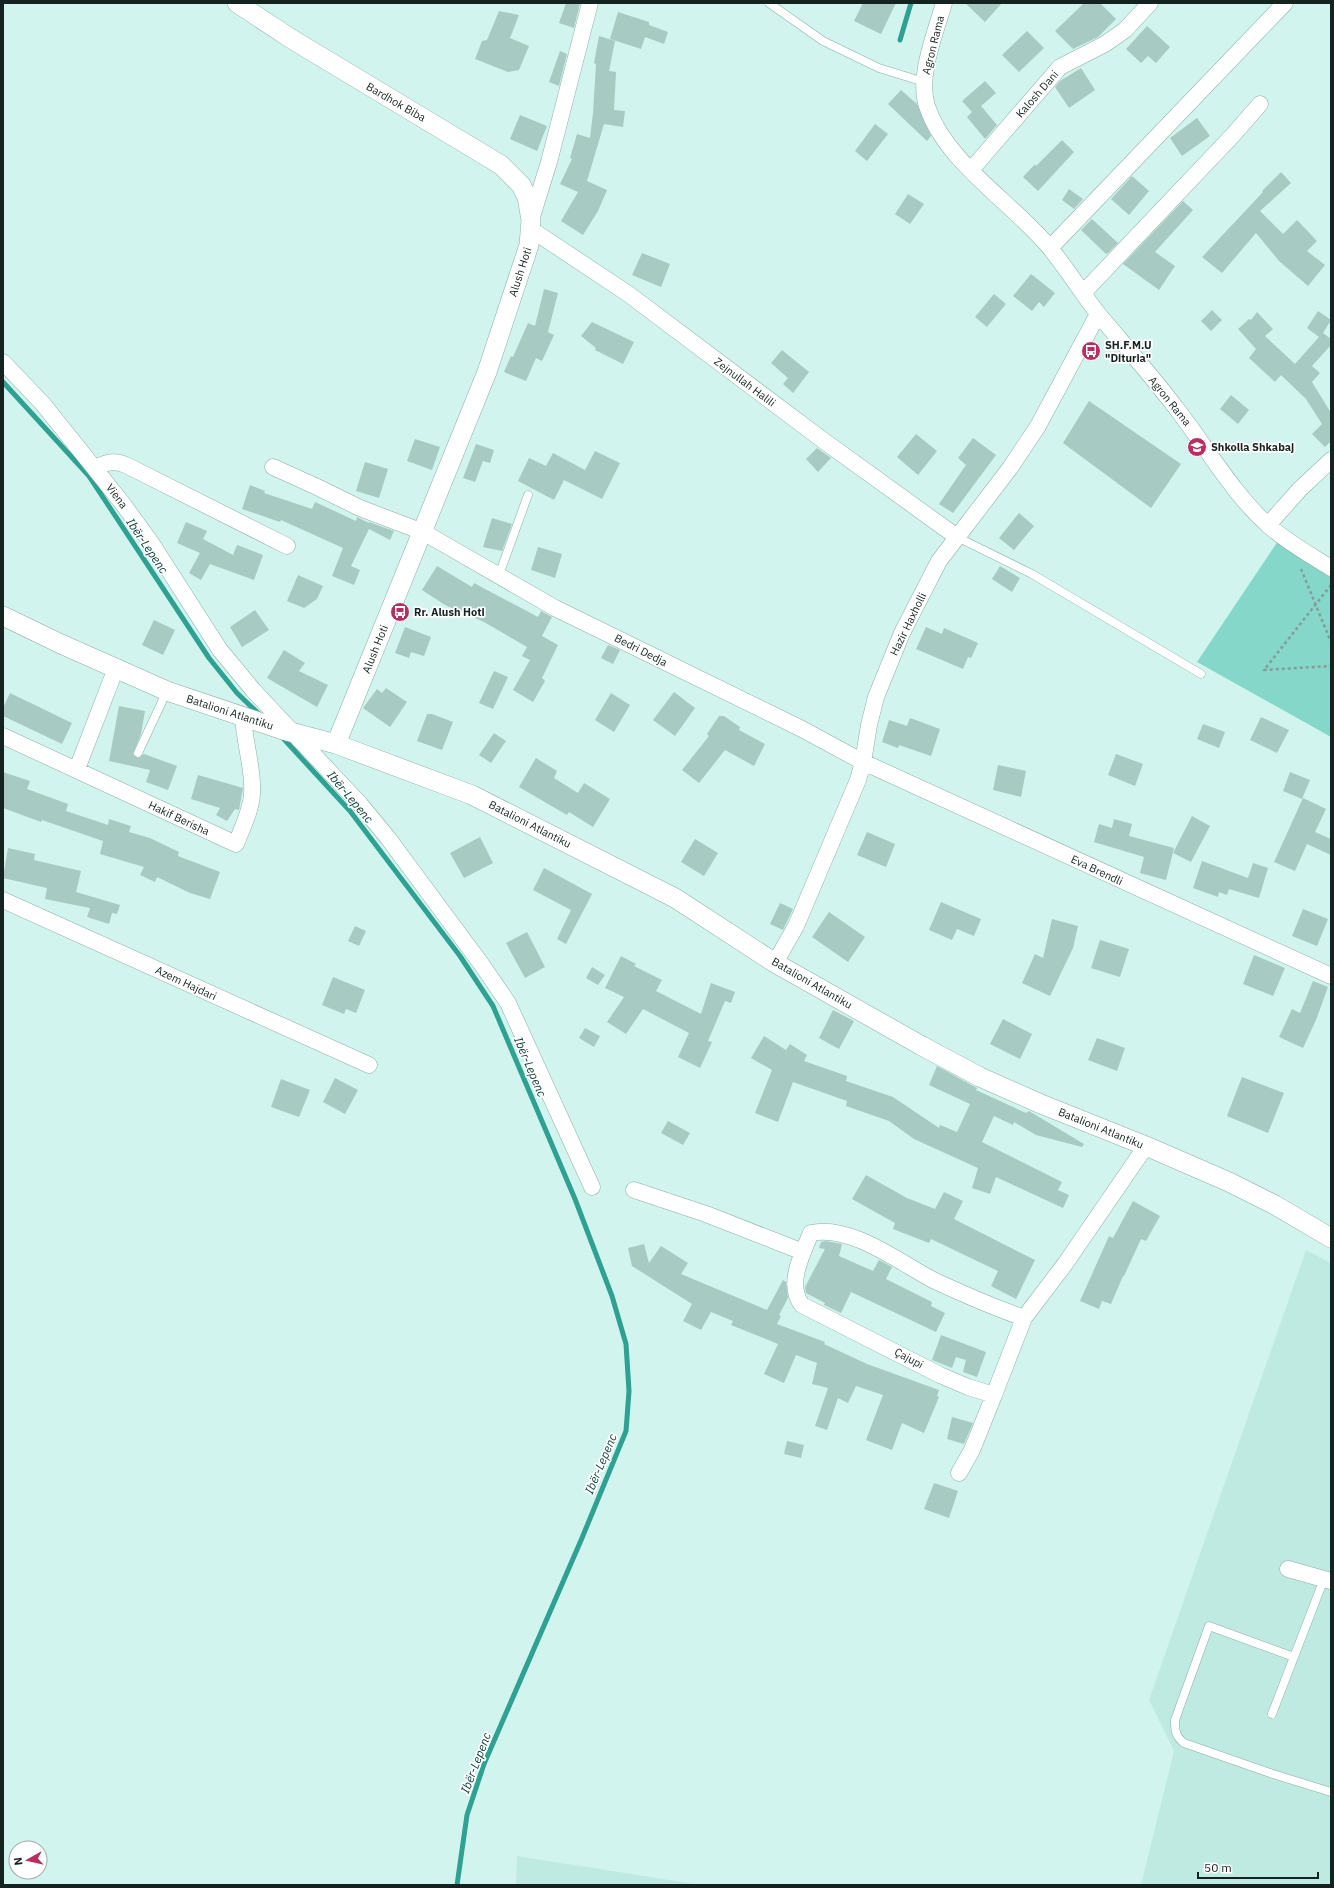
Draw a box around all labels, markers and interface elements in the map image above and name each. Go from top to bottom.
street label: Agron Rama [919,14,947,76]
street label: Kalosh Dani [1013,67,1061,121]
street label: Bardhok Biba [364,79,428,125]
street label: Alush Hoti [505,246,535,298]
place label: SH.F.M.U "Dituria" [1105,338,1152,365]
bus stop icon: SH.F.M.U "Dituria" [1080,340,1102,362]
street label: Zejnullah Halili [711,354,779,410]
street label: Agron Rama [1146,373,1194,429]
school or university icon: Shkolla Shkabaj [1186,436,1208,458]
place label: Shkolla Shkabaj [1211,440,1294,454]
street label: Viena [103,481,131,511]
water label: Ibër-Lepenc [123,515,172,576]
street label: Hazir Haxholli [887,590,929,658]
bus stop icon: Rr. Alush Hoti [389,601,411,623]
place label: Rr. Alush Hoti [414,605,485,619]
street label: Alush Hoti [359,623,391,675]
street label: Bedri Dedja [612,631,670,669]
street label: Batalioni Atlantiku [185,691,275,733]
water label: Ibër-Lepenc [324,767,377,826]
street label: Batalioni Atlantiku [486,797,574,851]
street label: Hakif Berisha [146,798,212,838]
street label: Eva Brendli [1069,852,1125,888]
street label: Batalioni Atlantiku [769,954,855,1012]
street label: Azem Hajdari [153,963,219,1003]
water label: Ibër-Lepenc [511,1035,550,1099]
street label: Batalioni Atlantiku [1056,1104,1146,1152]
street label: Çajupi [892,1345,926,1371]
water label: Ibër-Lepenc [581,1431,620,1496]
water label: Ibër-Lepenc [457,1730,494,1795]
north arrow [8,1840,48,1880]
scale bar [1198,1854,1318,1880]
text: N [11,1856,26,1866]
text: 50 m [1204,1860,1232,1875]

